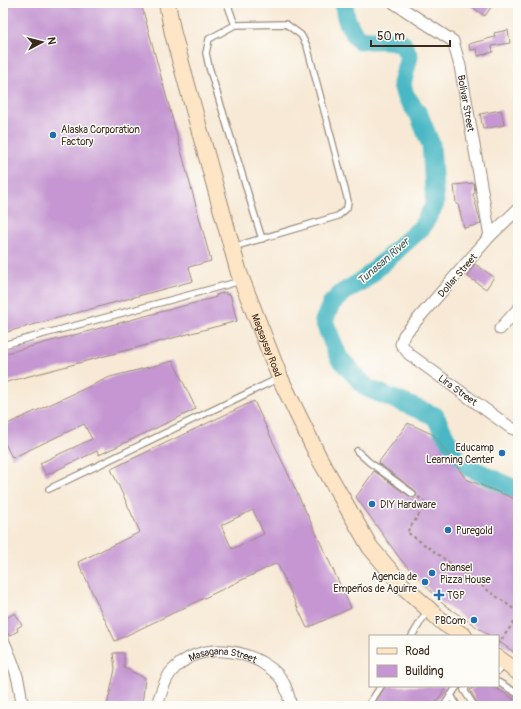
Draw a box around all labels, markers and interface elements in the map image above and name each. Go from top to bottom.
north arrow [22,22,62,62]
scale bar [371,22,450,48]
text: 50 m [377,29,405,44]
text: N [45,36,58,46]
street label: Bolivar Street [455,74,477,134]
place label: Alaska Corporation Factory [61,124,140,148]
marker: Alaska Corporation Factory [48,130,58,140]
water label: Tunasan River [355,234,413,287]
street label: Dollar Street [436,251,481,300]
street label: Magsaysay Road [249,312,284,379]
street label: Lira Street [436,372,480,409]
place label: Educamp Learning Center [426,442,494,466]
marker: Educamp Learning Center [497,448,507,458]
marker: DIY Hardware [367,499,377,509]
place label: DIY Hardware [380,499,436,511]
marker: Puregold [443,525,453,535]
place label: Puregold [456,525,493,537]
place label: Chansel Pizza House [440,562,491,586]
marker: Chansel Pizza House [427,568,437,578]
place label: Agencia de Empeños de Aguirre [333,571,417,595]
marker: Agencia de Empeños de Aguirre [420,577,430,587]
marker: TGP [434,590,444,600]
place label: TGP [447,590,465,602]
place label: PBCom [435,615,466,627]
marker: PBCom [469,615,479,625]
legend [369,635,499,687]
text: Road [405,644,430,659]
street label: Masagana Street [187,646,260,666]
text: Building [405,664,444,679]

